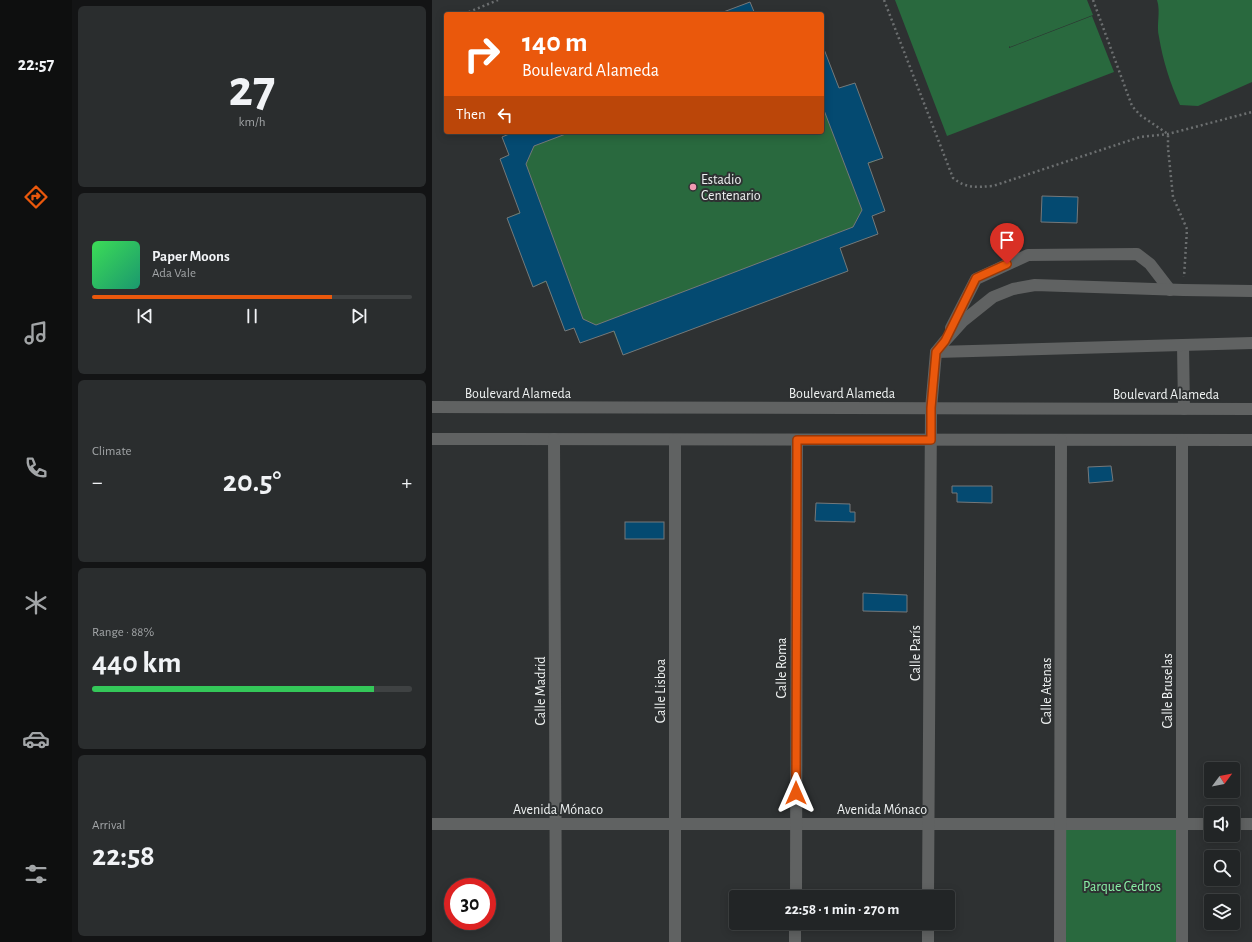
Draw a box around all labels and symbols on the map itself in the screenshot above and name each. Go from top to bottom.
place label: Estadio Centenario [701,173,761,203]
marker: Estadio Centenario [688,182,698,192]
pin [990,223,1024,264]
street label: Boulevard Alameda [465,387,572,401]
street label: Boulevard Alameda [789,387,896,401]
street label: Boulevard Alameda [1113,388,1220,402]
street label: Calle París [909,625,923,681]
street label: Calle Roma [775,637,789,699]
street label: Calle Bruselas [1161,653,1175,729]
street label: Calle Madrid [534,656,548,726]
street label: Calle Lisboa [654,658,668,723]
street label: Calle Atenas [1040,658,1054,724]
north arrow [1204,762,1240,798]
position arrow [775,772,817,814]
street label: Avenida Mónaco [513,803,603,817]
street label: Avenida Mónaco [837,803,927,817]
speed limit sign: 30 [444,878,496,930]
park label: Parque Cedros [1083,880,1161,894]

